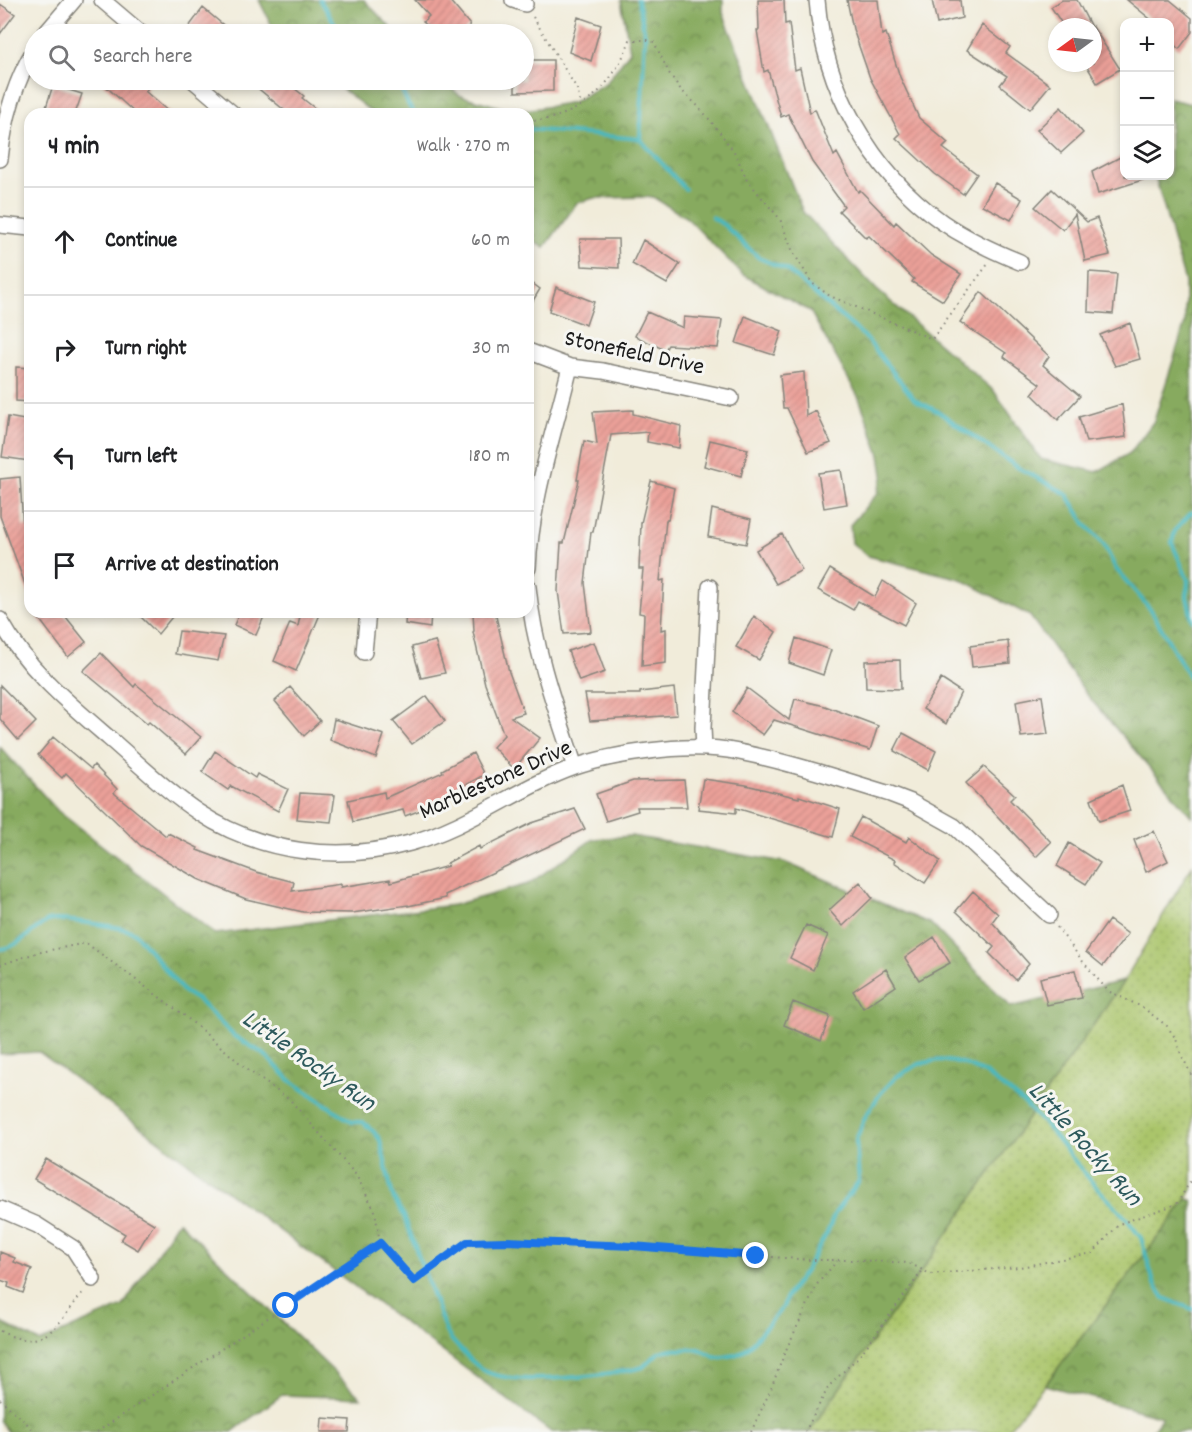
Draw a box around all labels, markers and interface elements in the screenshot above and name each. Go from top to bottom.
north arrow [1048,18,1102,72]
map controls [1120,18,1174,180]
button: + [1120,18,1174,72]
search box [24,24,534,90]
icon: search [45,41,78,74]
text: Search here [93,42,192,73]
button: − [1120,72,1174,126]
button: layers [1120,126,1174,180]
text: 4 min [48,129,99,166]
text: Walk · 270 m [417,133,510,161]
icon: ahead [48,225,81,258]
text: Continue [105,226,177,257]
text: 60 m [471,227,510,255]
street label: Stonefield Drive [561,323,707,385]
icon: right [48,333,81,366]
text: Turn right [105,334,187,365]
text: 30 m [472,335,510,363]
icon: left [48,441,81,474]
text: Turn left [105,442,177,473]
text: 180 m [468,443,510,471]
icon: arrive [48,549,81,582]
text: Arrive at destination [105,550,279,581]
street label: Marblestone Drive [414,732,578,830]
water label: Little Rocky Run [234,1002,383,1122]
water label: Little Rocky Run [1018,1075,1151,1216]
route end [742,1242,768,1268]
route start [272,1292,298,1318]

